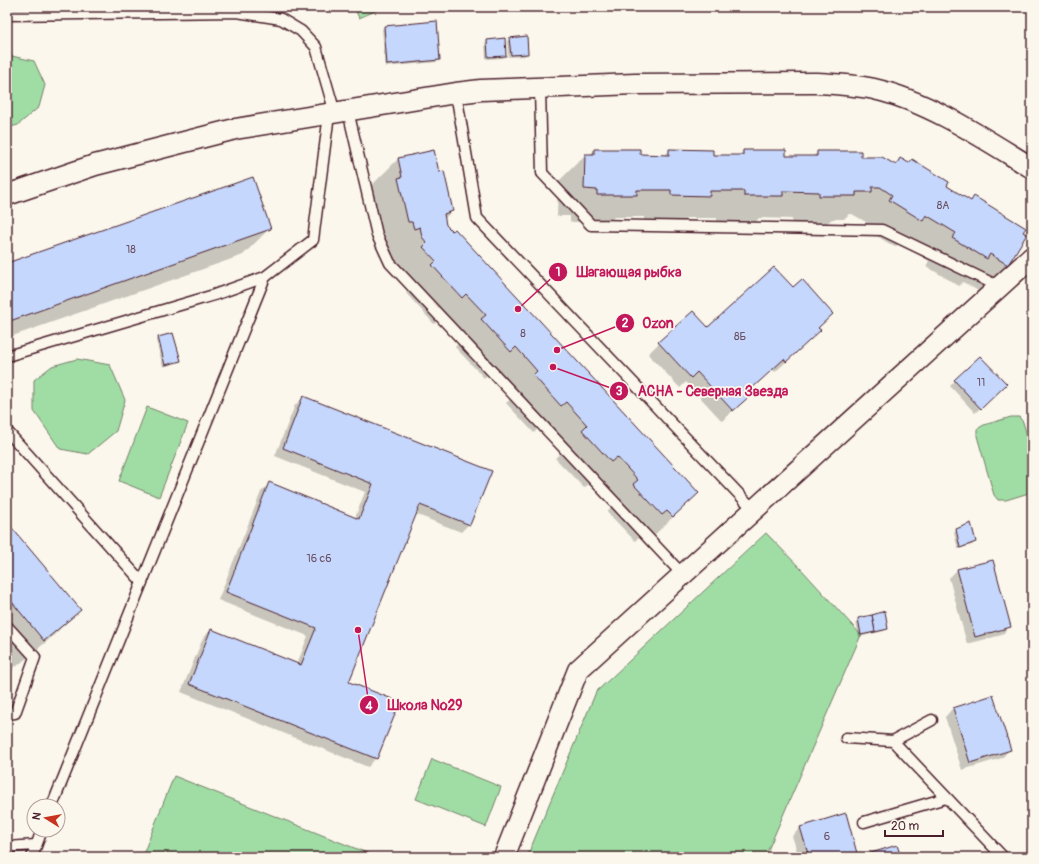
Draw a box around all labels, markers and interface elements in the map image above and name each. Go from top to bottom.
house number: 8А [937,199,949,212]
house number: 18 [126,243,136,256]
callout: Шагающая рыбка [548,259,689,285]
text: Шагающая рыбка [576,264,682,281]
text: 1 [556,265,560,280]
callout: Ozon [615,310,682,336]
text: Ozon [642,315,674,332]
text: 2 [622,316,629,331]
house number: 8 [520,327,526,340]
house number: 8Б [734,330,746,343]
house number: 11 [977,376,985,389]
callout: АСНА - Северная Звезда [609,378,796,404]
text: АСНА - Северная Звезда [638,383,789,400]
text: 3 [616,384,623,399]
house number: 16 с6 [306,552,332,565]
callout: Школа №29 [359,692,470,718]
text: Школа №29 [386,697,463,714]
text: 4 [365,699,373,714]
north arrow [26,798,66,838]
text: N [30,811,44,821]
scale bar [885,812,943,838]
text: 20 m [891,819,920,834]
house number: 6 [824,830,830,843]

